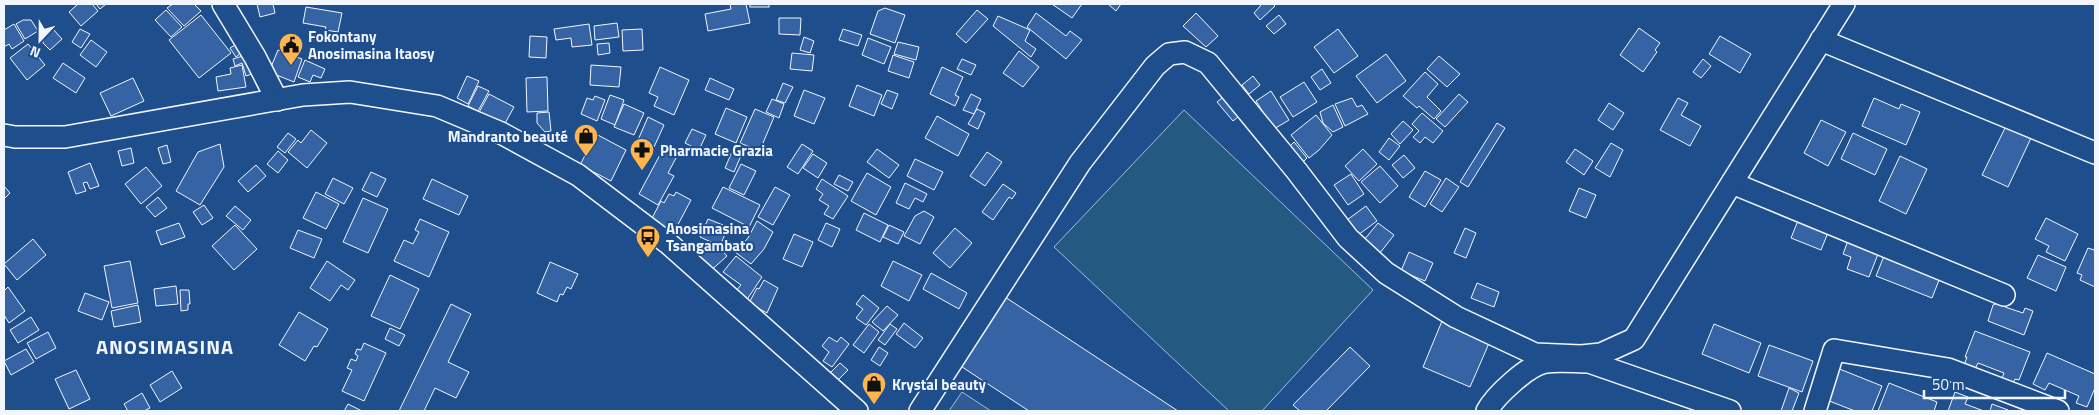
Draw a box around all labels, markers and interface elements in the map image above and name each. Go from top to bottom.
north arrow [15,15,65,65]
place label: Fokontany Anosimasina Itaosy [308,25,435,65]
public building icon: Fokontany Anosimasina Itaosy [278,32,304,66]
text: N [27,41,43,64]
shop icon: Mandranto beauté [573,123,599,157]
place label: Mandranto beauté [448,125,568,148]
pharmacy icon: Pharmacie Grazia [629,137,655,171]
place label: Pharmacie Grazia [660,139,773,162]
place label: Anosimasina Tsangambato [666,217,753,257]
bus stop icon: Anosimasina Tsangambato [635,224,661,258]
district label: ANOSIMASINA [96,331,234,362]
scale bar [1924,368,2065,400]
shop icon: Krystal beauty [861,371,887,405]
place label: Krystal beauty [892,373,987,396]
text: 50 m [1932,373,1965,396]

